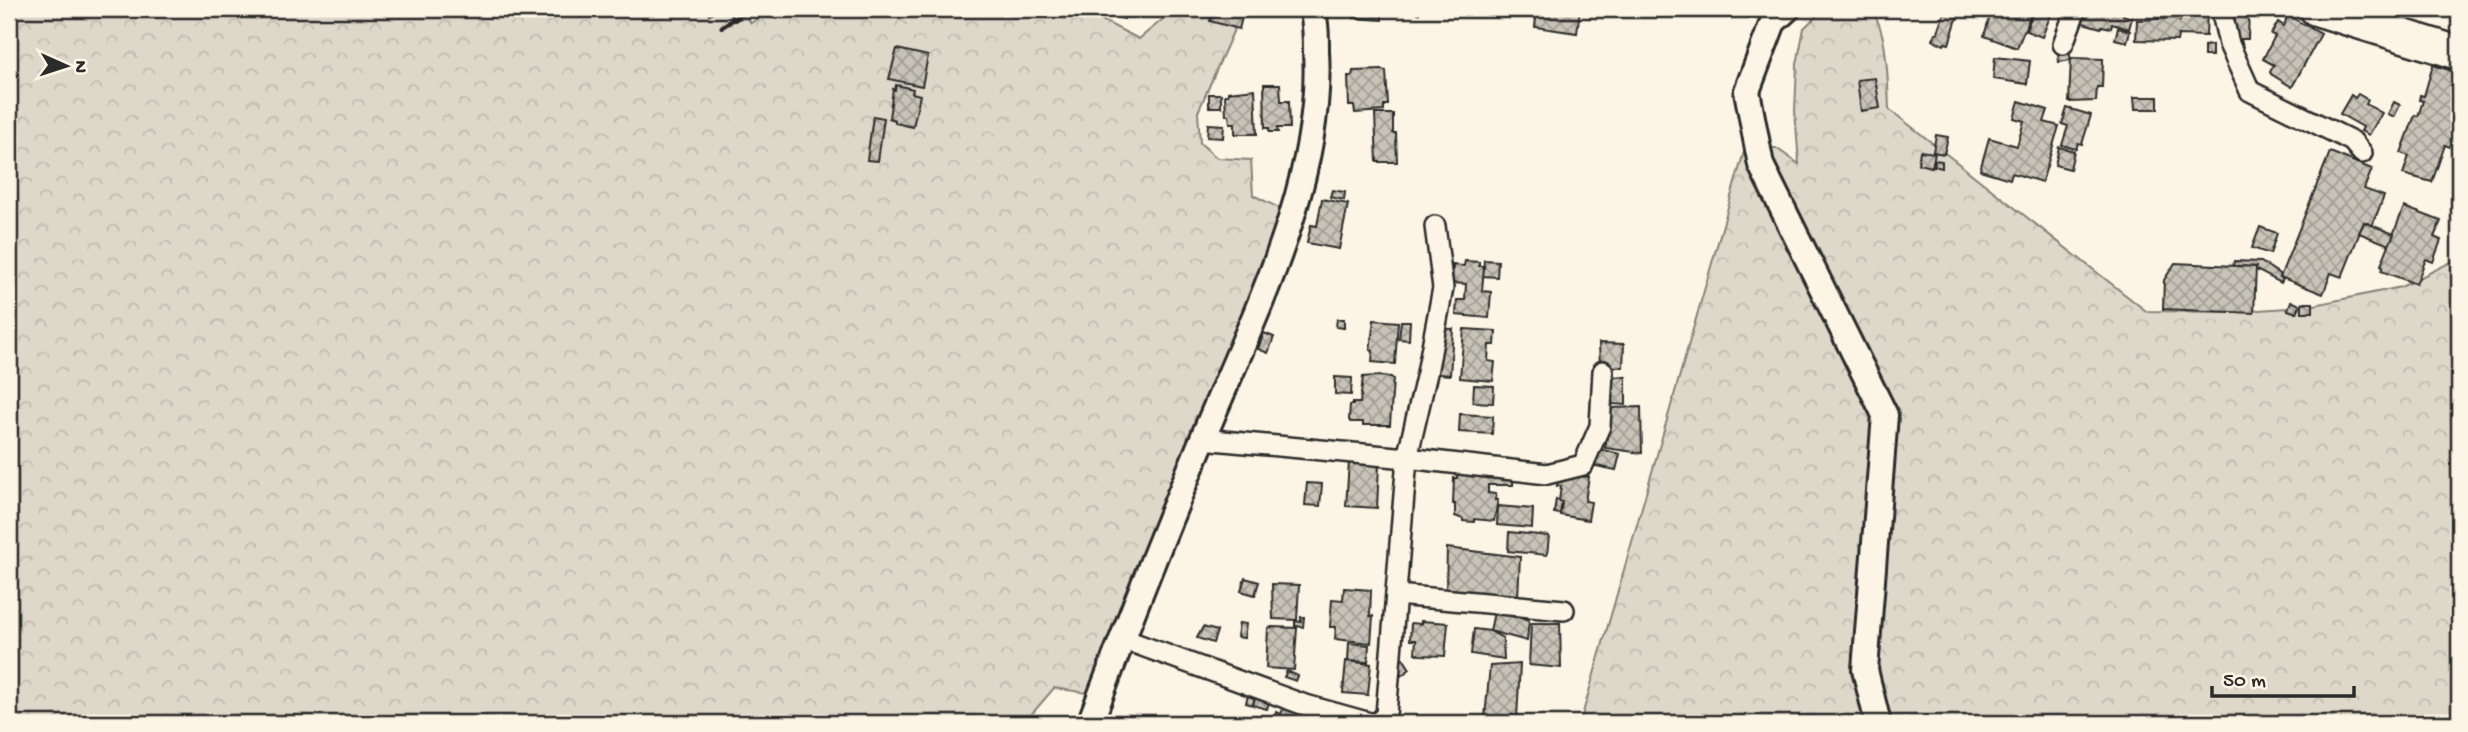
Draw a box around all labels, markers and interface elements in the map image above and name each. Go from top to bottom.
north arrow [32,32,102,102]
text: N [68,60,91,74]
scale bar [2212,655,2354,699]
text: 50 m [2223,670,2266,695]

